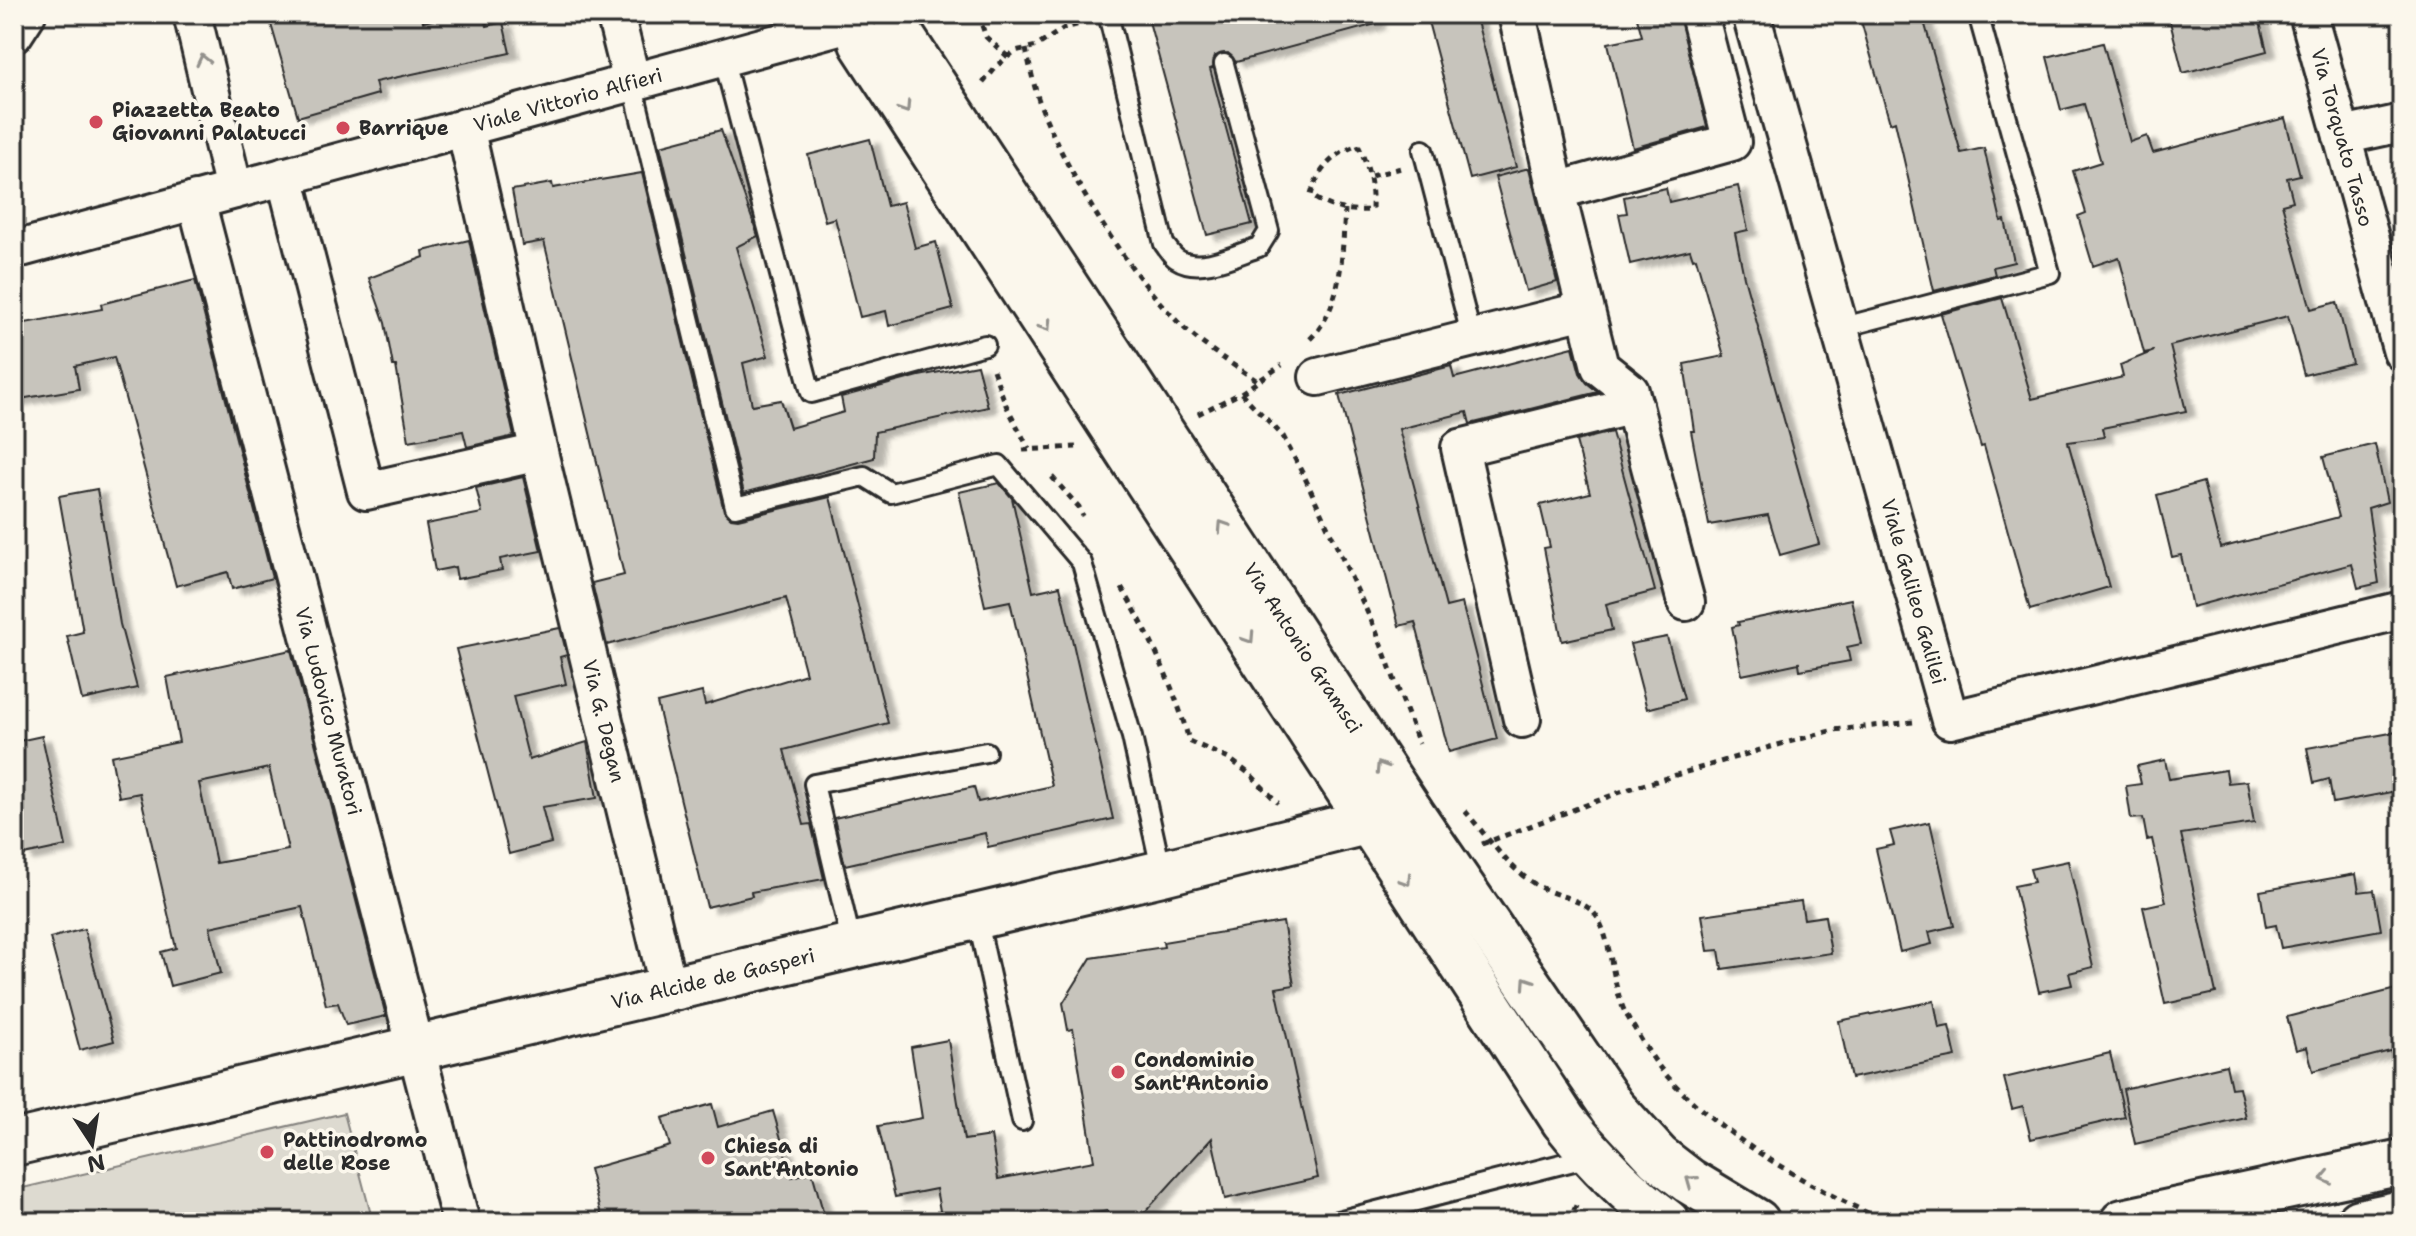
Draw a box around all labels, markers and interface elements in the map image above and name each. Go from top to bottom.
street label: Via Torquato Tasso [2305,45,2379,230]
one-way arrow [195,54,212,67]
street label: Viale Vittorio Alfieri [471,62,665,138]
place label: Piazzetta Beato Giovanni Palatucci [112,97,306,146]
one-way arrow [895,99,910,114]
marker: Piazzetta Beato Giovanni Palatucci [87,113,105,131]
place label: Barrique [359,115,449,141]
marker: Barrique [334,119,352,137]
one-way arrow [1037,317,1052,332]
street label: Viale Galileo Galilei [1875,496,1952,687]
one-way arrow [1217,521,1232,535]
street label: Via Antonio Gramsci [1238,557,1368,738]
street label: Via Ludovico Muratori [289,604,368,818]
one-way arrow [1239,629,1254,644]
street label: Via G. Degan [577,657,631,785]
one-way arrow [1376,761,1391,776]
one-way arrow [1396,871,1411,885]
street label: Via Alcide de Gasperi [608,942,817,1015]
one-way arrow [1522,977,1537,991]
place label: Condominio Sant'Antonio [1134,1047,1269,1096]
marker: Condominio Sant'Antonio [1109,1063,1127,1081]
north arrow [52,1104,132,1184]
place label: Pattinodromo delle Rose [283,1127,427,1176]
place label: Chiesa di Sant'Antonio [724,1133,859,1182]
marker: Pattinodromo delle Rose [258,1143,276,1161]
text: N [85,1147,108,1179]
marker: Chiesa di Sant'Antonio [699,1149,717,1167]
one-way arrow [2319,1169,2333,1186]
one-way arrow [1685,1177,1700,1191]

